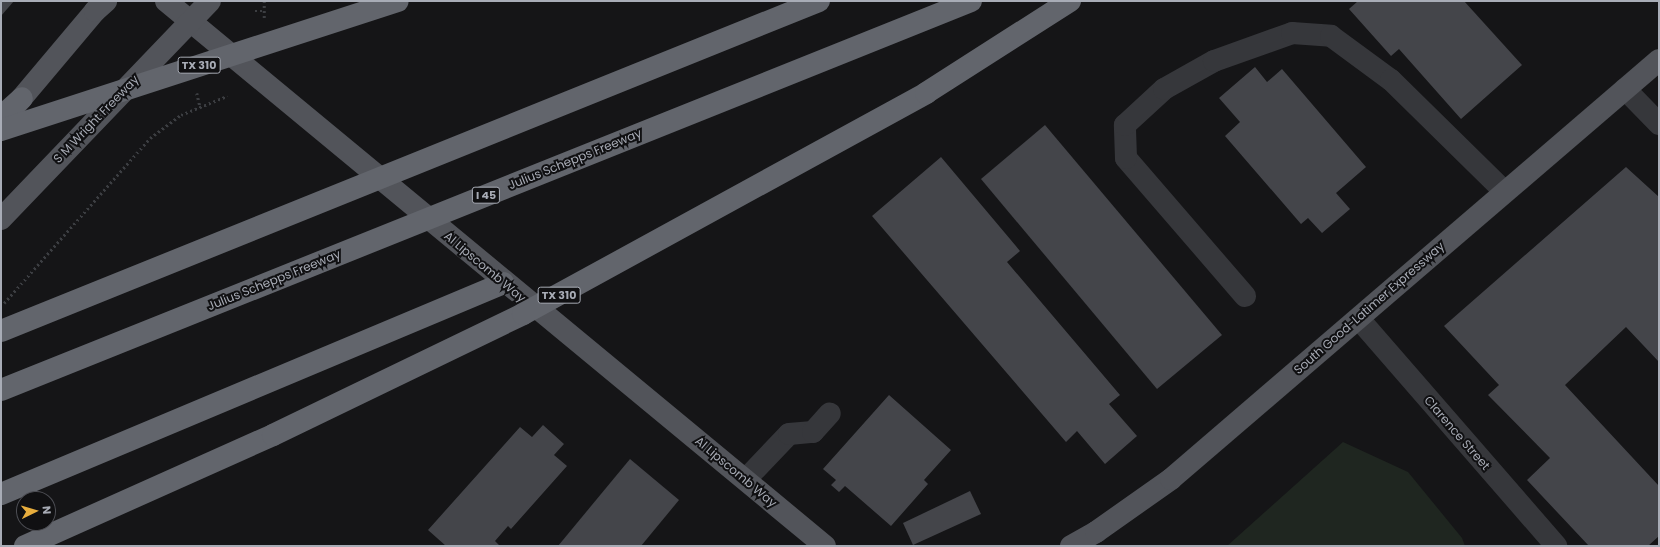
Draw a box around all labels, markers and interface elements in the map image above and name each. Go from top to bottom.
road number: TX 310 [177,56,221,74]
street label: S M Wright Freeway [50,72,142,166]
street label: Julius Schepps Freeway [506,126,644,192]
road number: I 45 [471,186,501,204]
street label: Al Lipscomb Way [441,229,529,305]
street label: South Good-Latimer Expressway [1291,239,1447,377]
street label: Julius Schepps Freeway [205,247,343,313]
road number: TX 310 [537,286,581,304]
street label: Clarence Street [1421,393,1493,473]
street label: Al Lipscomb Way [692,434,780,510]
north arrow [16,491,56,531]
text: N [39,505,55,515]

